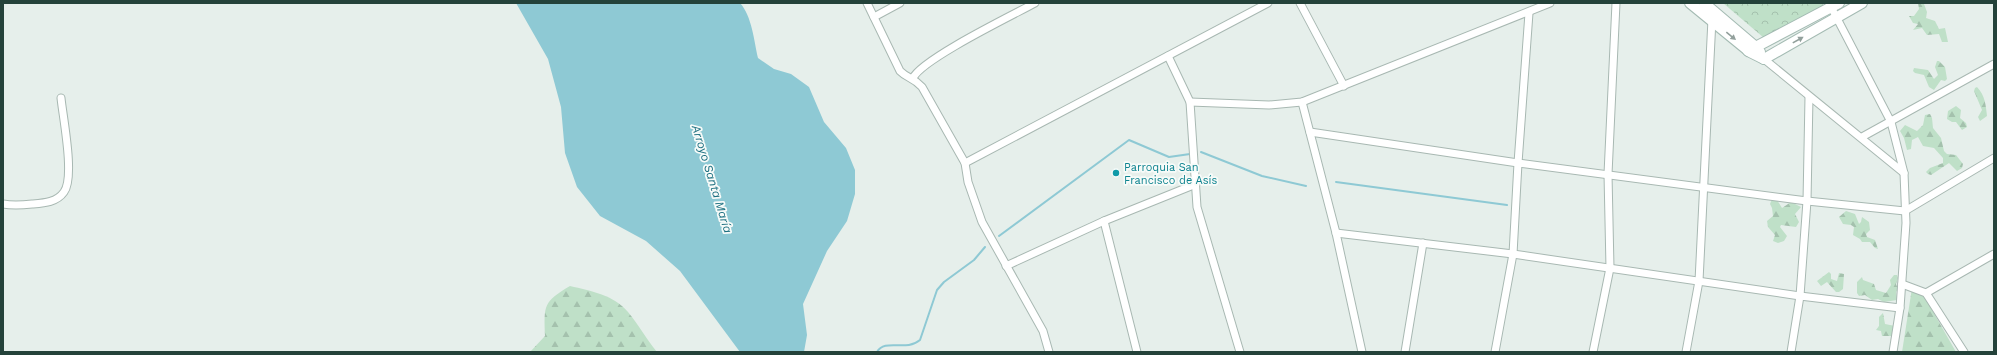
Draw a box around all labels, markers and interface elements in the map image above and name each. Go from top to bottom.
one-way arrow [1725,32,1736,41]
one-way arrow [1792,37,1804,43]
water label: Arroyo Santa María [689,122,735,235]
place label: Parroquia San Francisco de Asís [1124,161,1218,187]
marker: Parroquia San Francisco de Asís [1111,168,1121,178]

